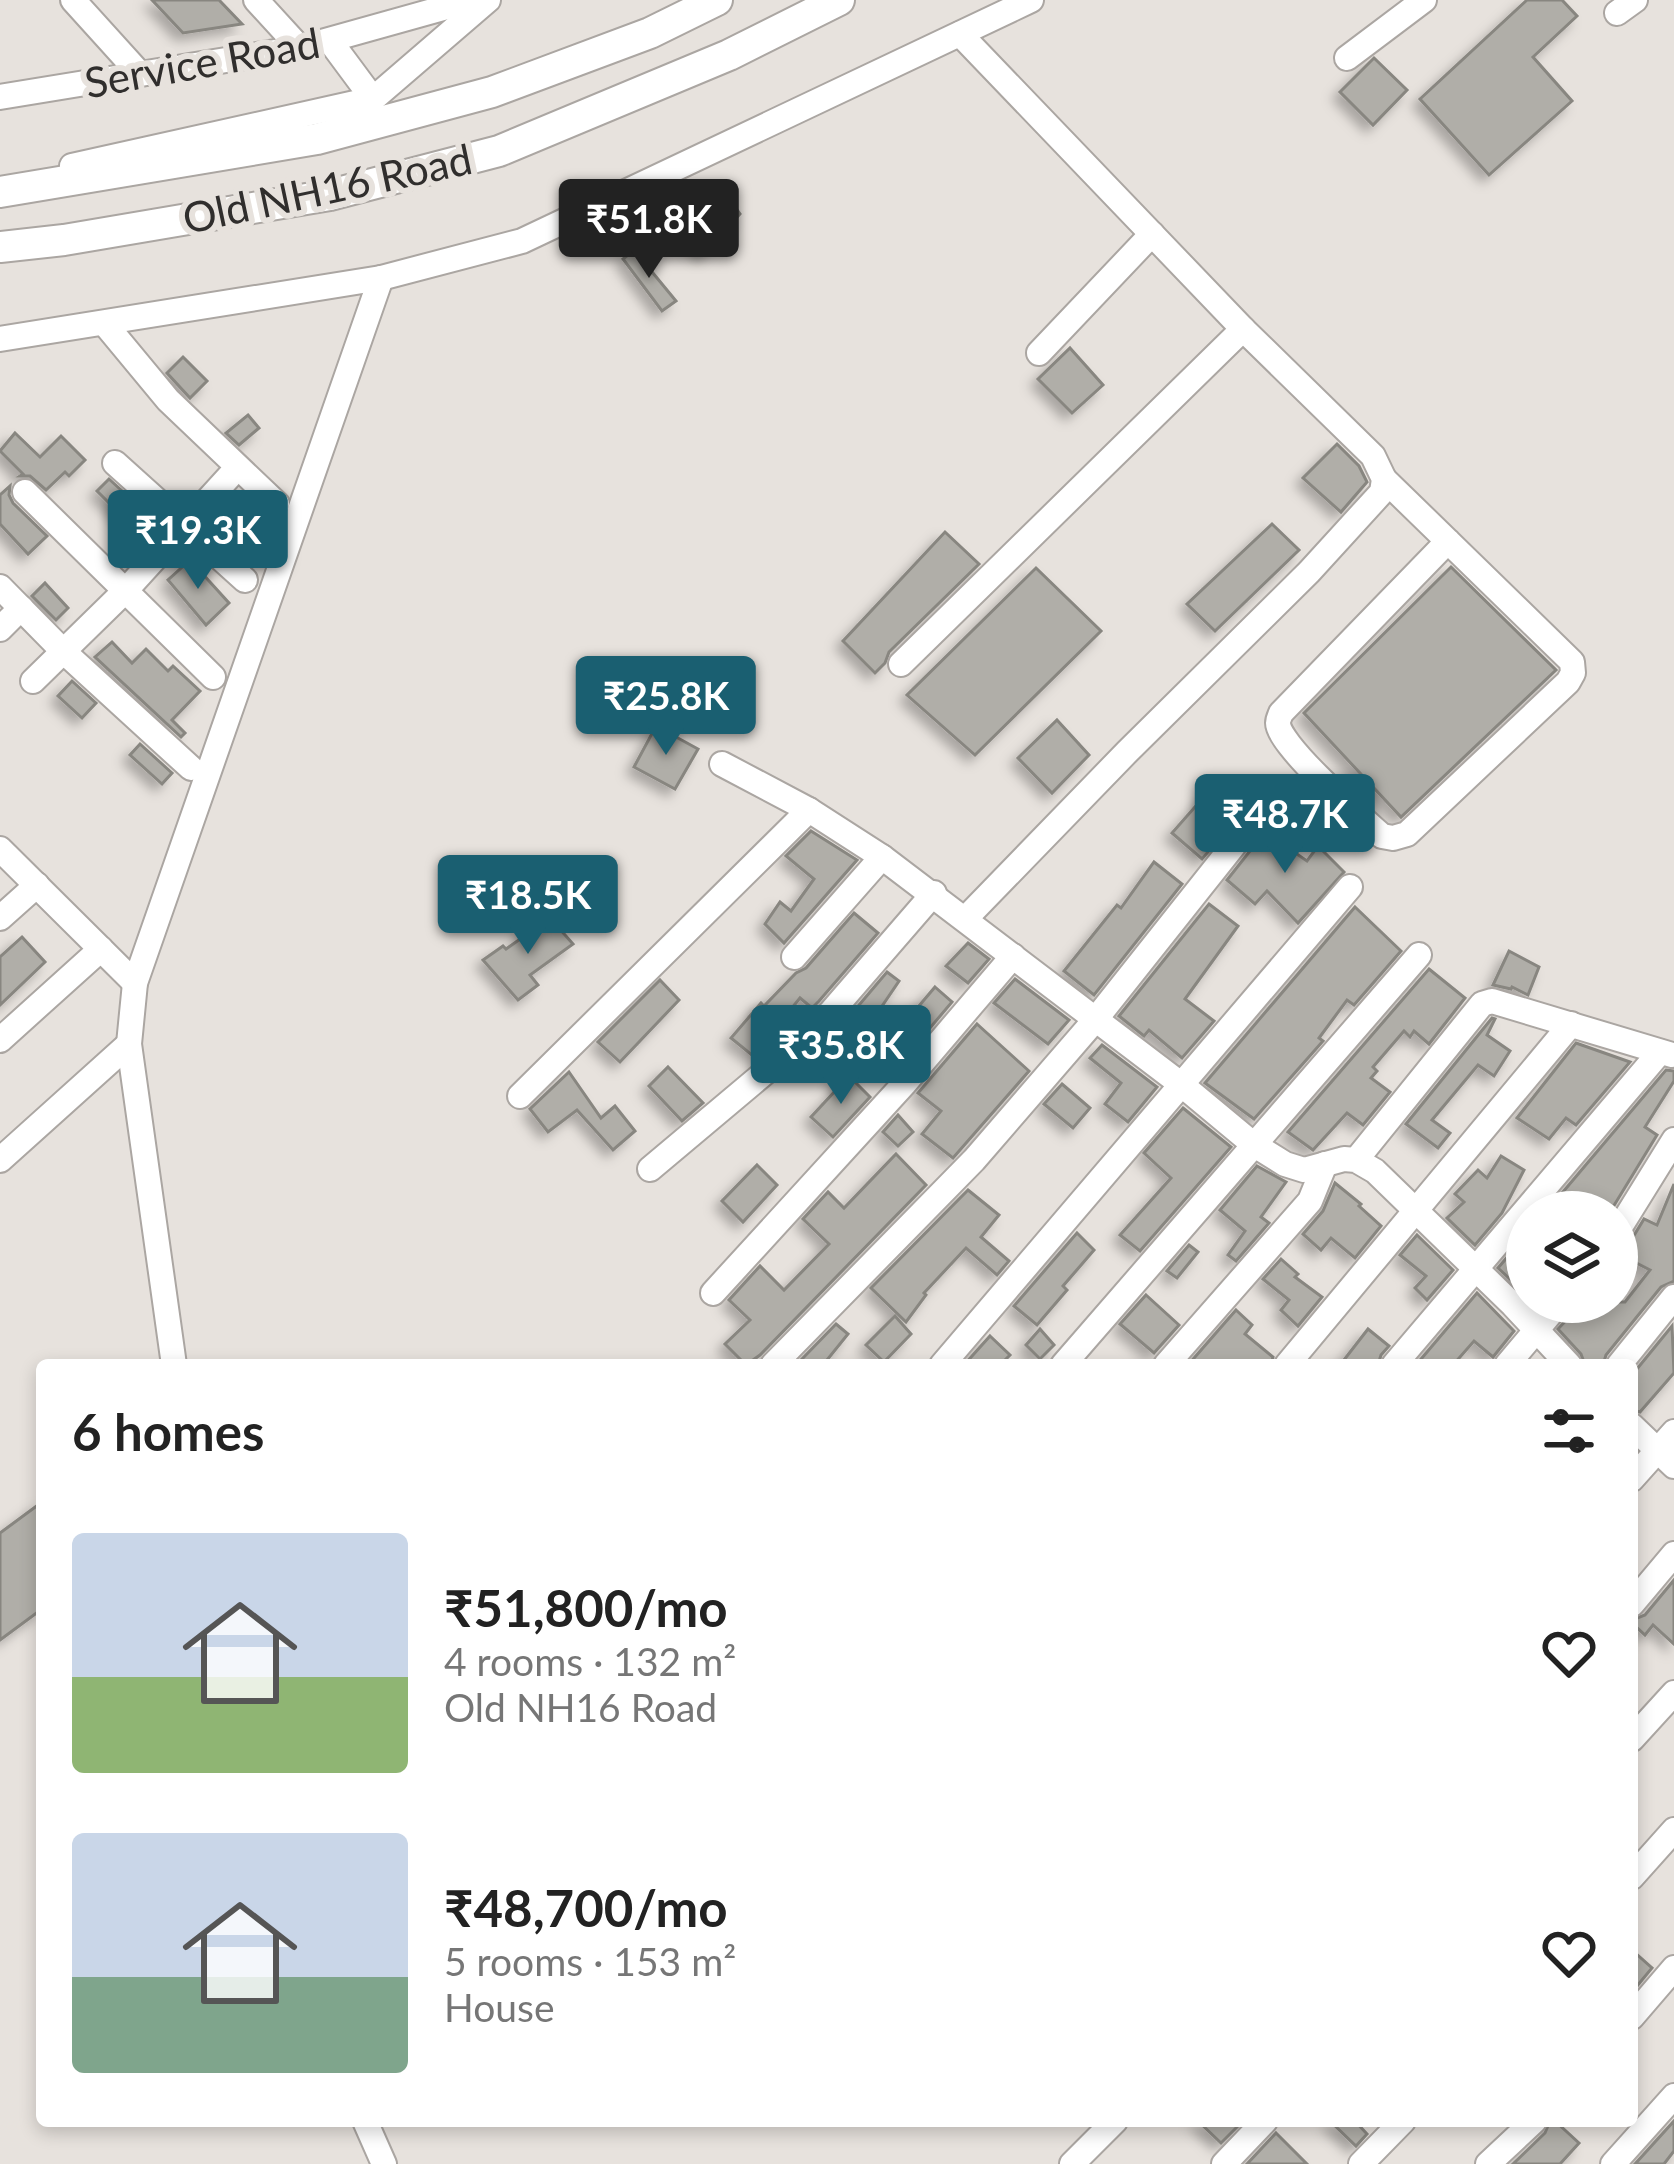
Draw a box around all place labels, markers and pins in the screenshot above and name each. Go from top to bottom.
pin: ₹51.8K [551,179,747,281]
pin: ₹19.3K [100,490,296,592]
pin: ₹25.8K [568,656,764,758]
pin: ₹48.7K [1187,774,1383,876]
pin: ₹18.5K [430,855,626,957]
pin: ₹35.8K [743,1005,939,1107]

